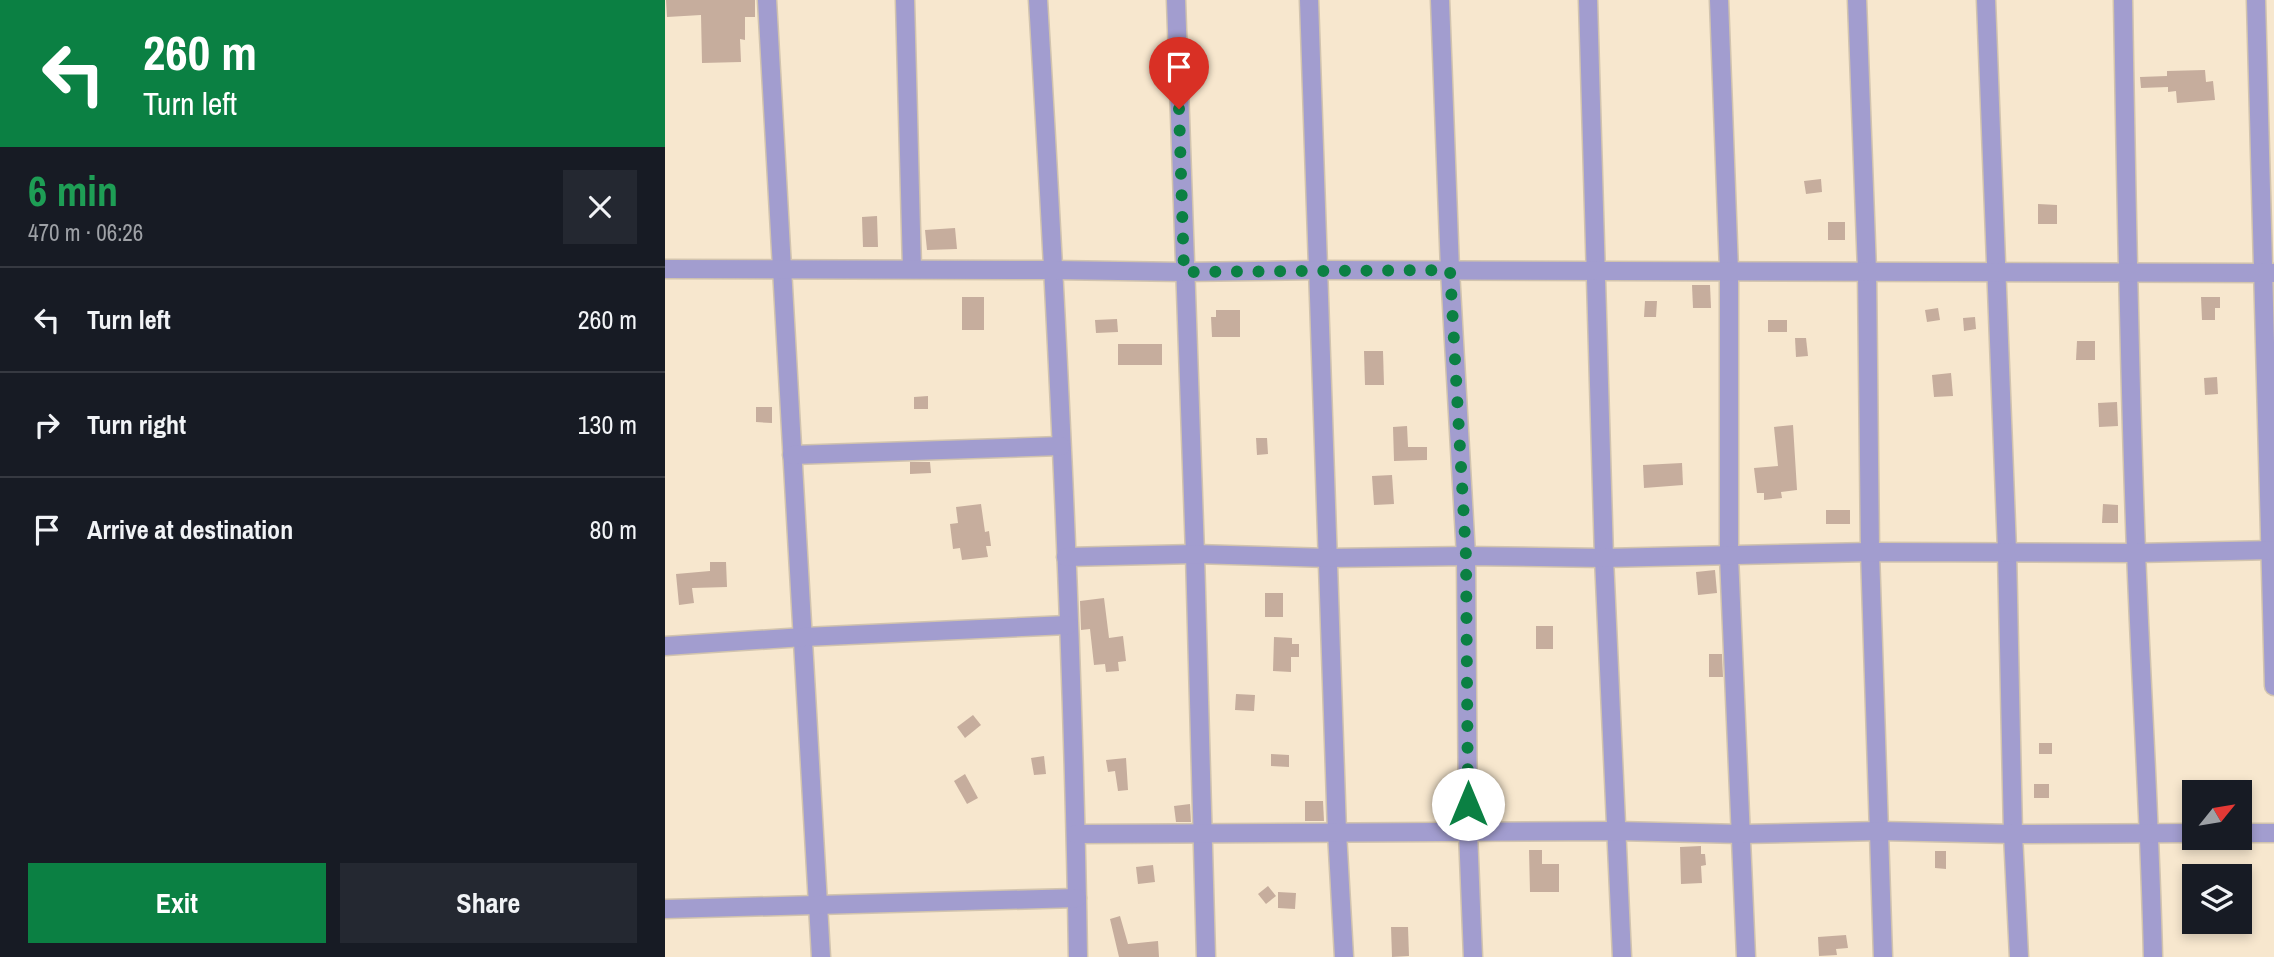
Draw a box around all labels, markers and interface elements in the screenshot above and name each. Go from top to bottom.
text: 260 m [143,19,257,85]
icon: left [28,28,119,119]
pin [1149,37,1209,109]
icon: arrive [1160,48,1198,86]
text: Turn left [143,82,237,125]
text: 6 min [28,163,118,219]
button: close [563,170,637,244]
text: 470 m · 06:26 [28,217,143,248]
icon: left [28,301,66,339]
text: Turn left [87,302,171,337]
text: 260 m [578,302,637,337]
icon: right [28,406,66,444]
text: Turn right [87,407,186,442]
text: 130 m [578,407,637,442]
icon: arrive [28,511,66,549]
text: Arrive at destination [87,512,293,547]
text: 80 m [590,512,637,547]
position arrow [1431,767,1505,841]
north arrow [2182,780,2252,850]
map controls [2182,780,2252,934]
button: Exit [28,863,326,943]
button: Share [340,863,637,943]
button: layers [2182,864,2252,934]

